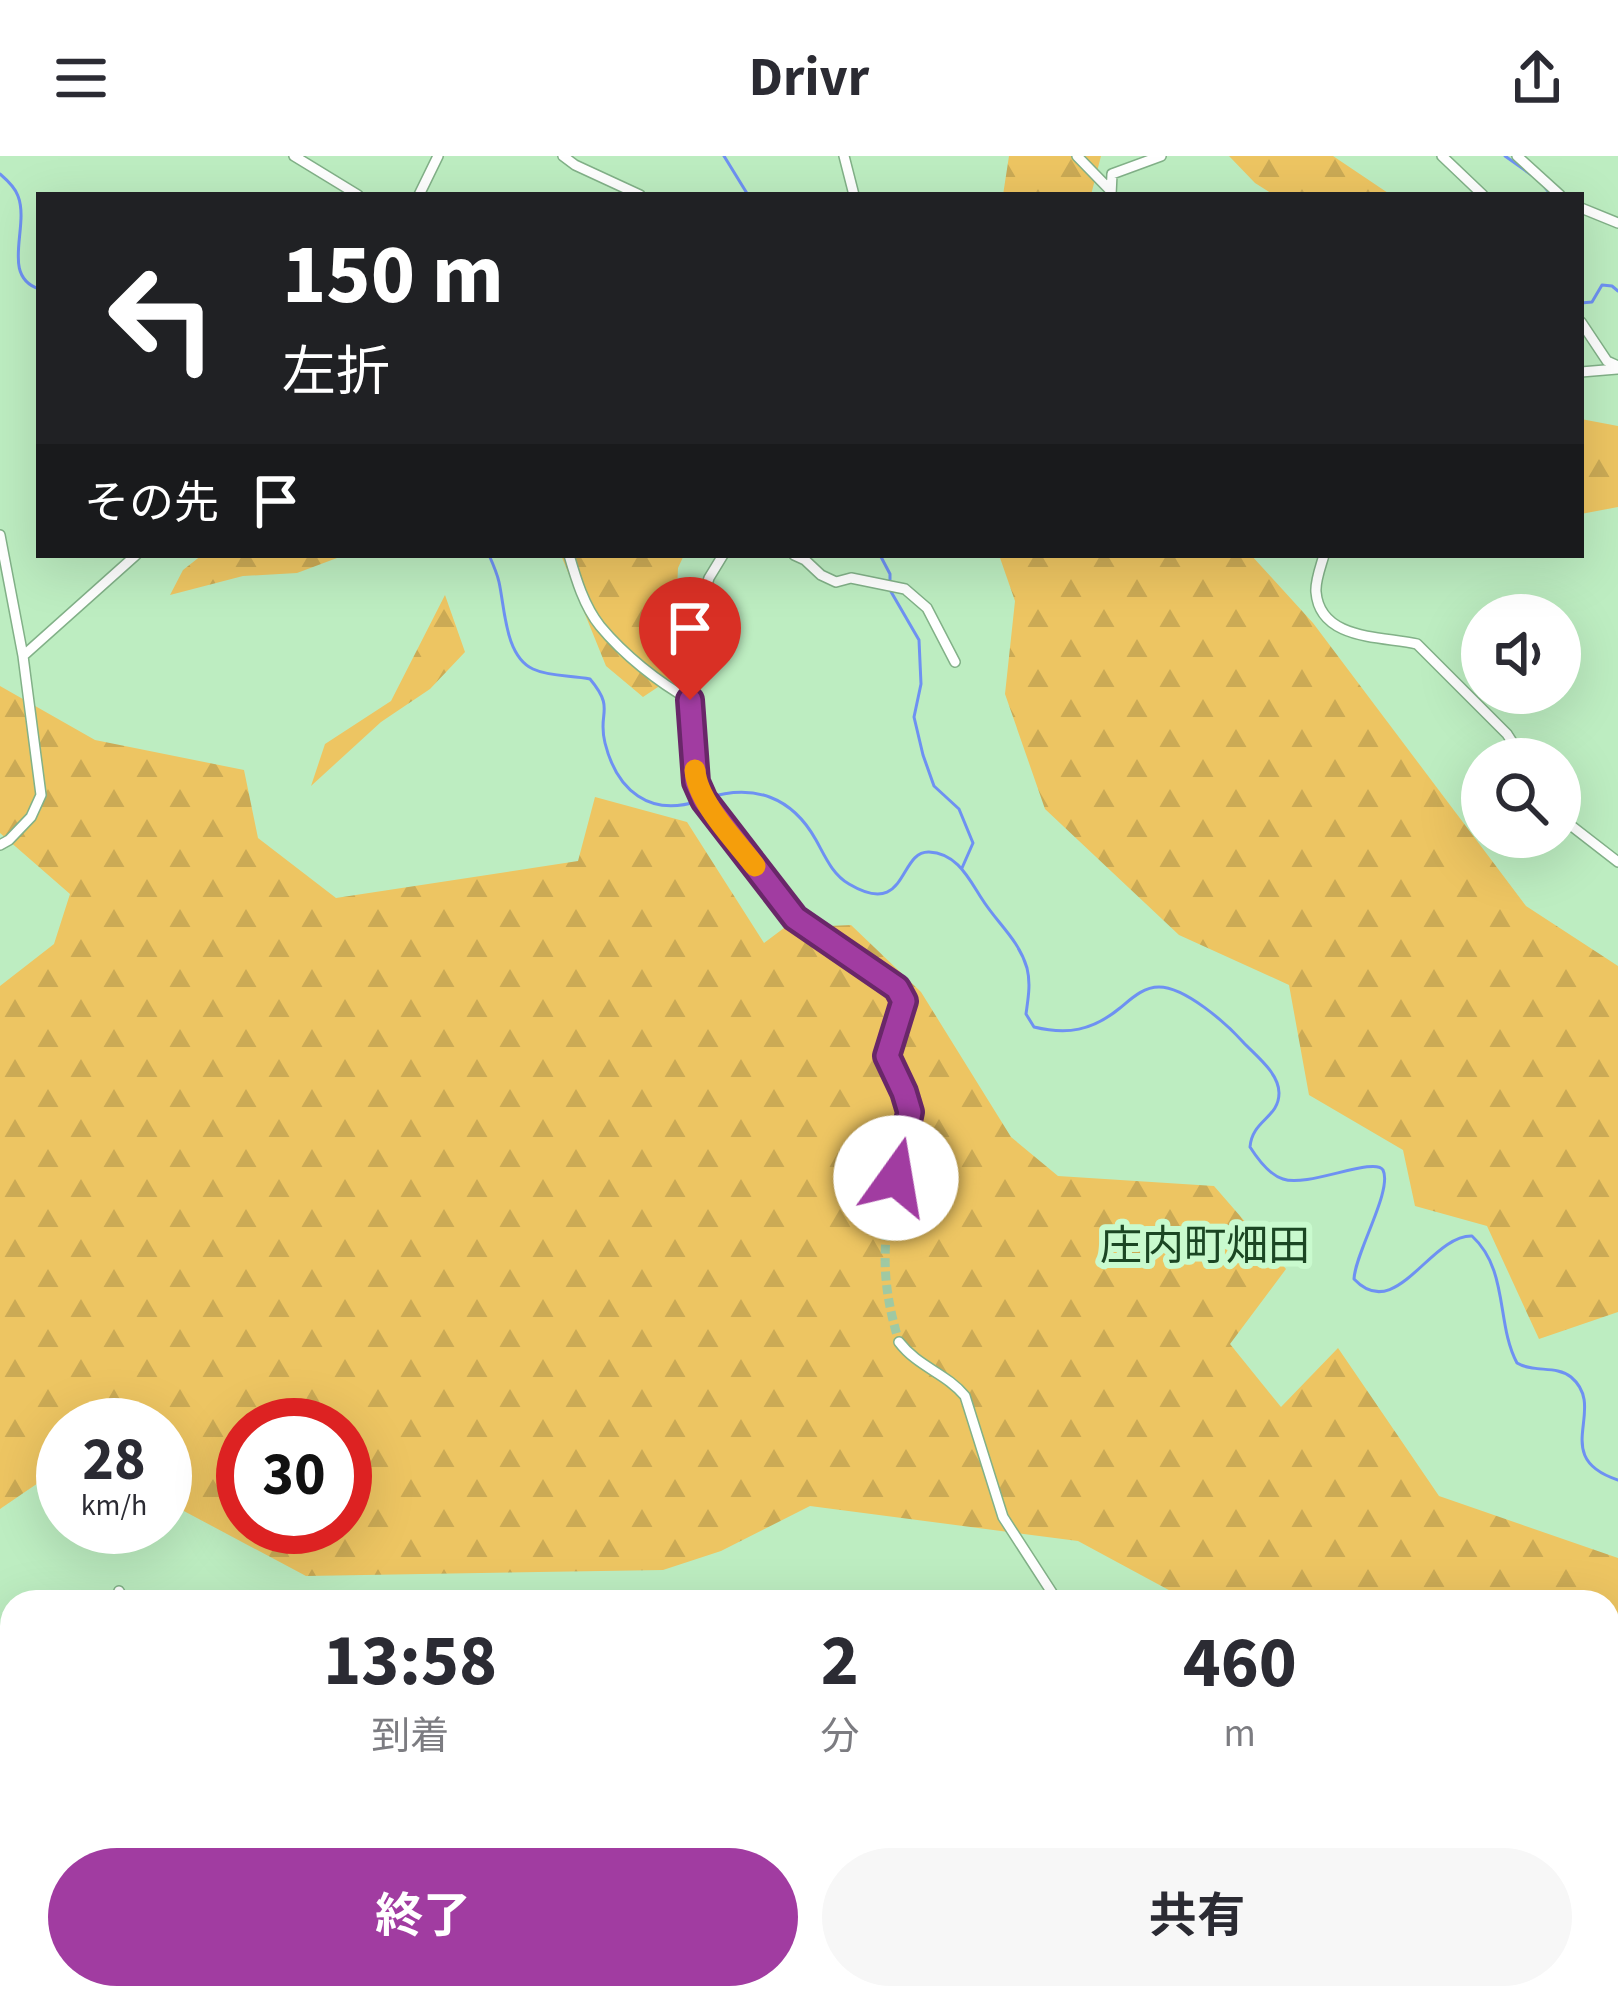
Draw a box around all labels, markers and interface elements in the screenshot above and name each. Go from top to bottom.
text: Drivr [749,40,869,117]
icon: menu [48,45,114,111]
icon: share [1504,45,1570,111]
text: 150 m [282,216,504,336]
icon: left [84,240,240,396]
text: 左折 [282,335,390,412]
icon: arrive [243,468,309,534]
text: その先 [84,472,219,536]
pin [639,577,741,700]
map controls [1461,594,1581,858]
button: sound [1461,594,1581,714]
icon: arrive [657,595,723,661]
button: search [1461,738,1581,858]
position arrow [833,1115,959,1241]
district label: 庄内町畑田 [1100,1217,1310,1277]
speed limit sign: 30 [216,1398,372,1554]
text: 28 [82,1418,146,1503]
text: km/h [81,1484,147,1527]
text: 13:58 [323,1610,497,1713]
text: 2 [821,1610,859,1713]
text: 460 [1183,1612,1297,1715]
text: m [1223,1706,1256,1762]
text: 到着 [371,1709,449,1765]
text: 分 [820,1709,859,1765]
button: 終了 [48,1848,798,1986]
button: 共有 [822,1848,1572,1986]

